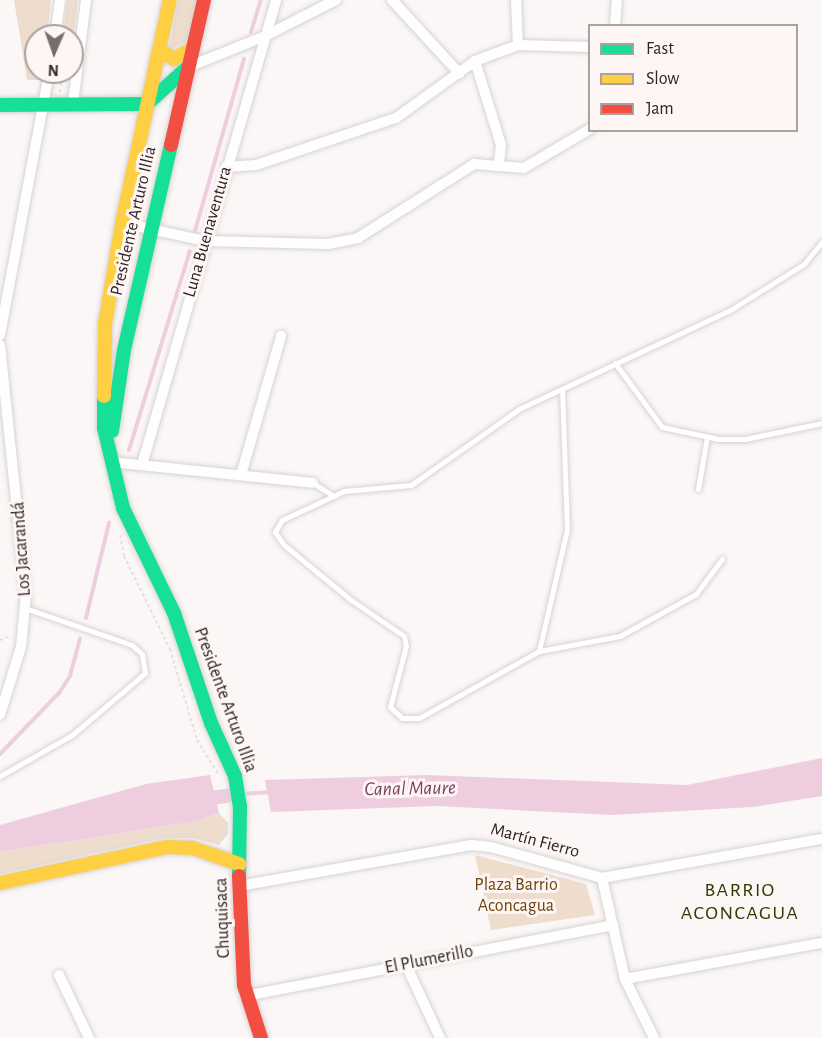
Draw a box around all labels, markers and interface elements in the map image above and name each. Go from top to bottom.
north arrow [24,24,84,84]
legend [588,24,798,132]
text: Fast [646,40,674,58]
text: N [48,62,59,78]
text: Slow [646,70,679,88]
text: Jam [646,100,674,118]
street label: Presidente Arturo Illia [106,144,162,298]
street label: Luna Buenaventura [179,164,237,300]
street label: Los Jacarandá [8,501,36,597]
street label: Presidente Arturo Illia [189,625,261,775]
water label: Canal Maure [364,776,456,802]
street label: Martín Fierro [488,819,582,863]
park label: Plaza Barrio Aconcagua [474,875,558,918]
street label: Chuquisaca [211,877,235,959]
district label: BARRIO ACONCAGUA [681,879,799,926]
street label: El Plumerillo [383,941,475,979]

